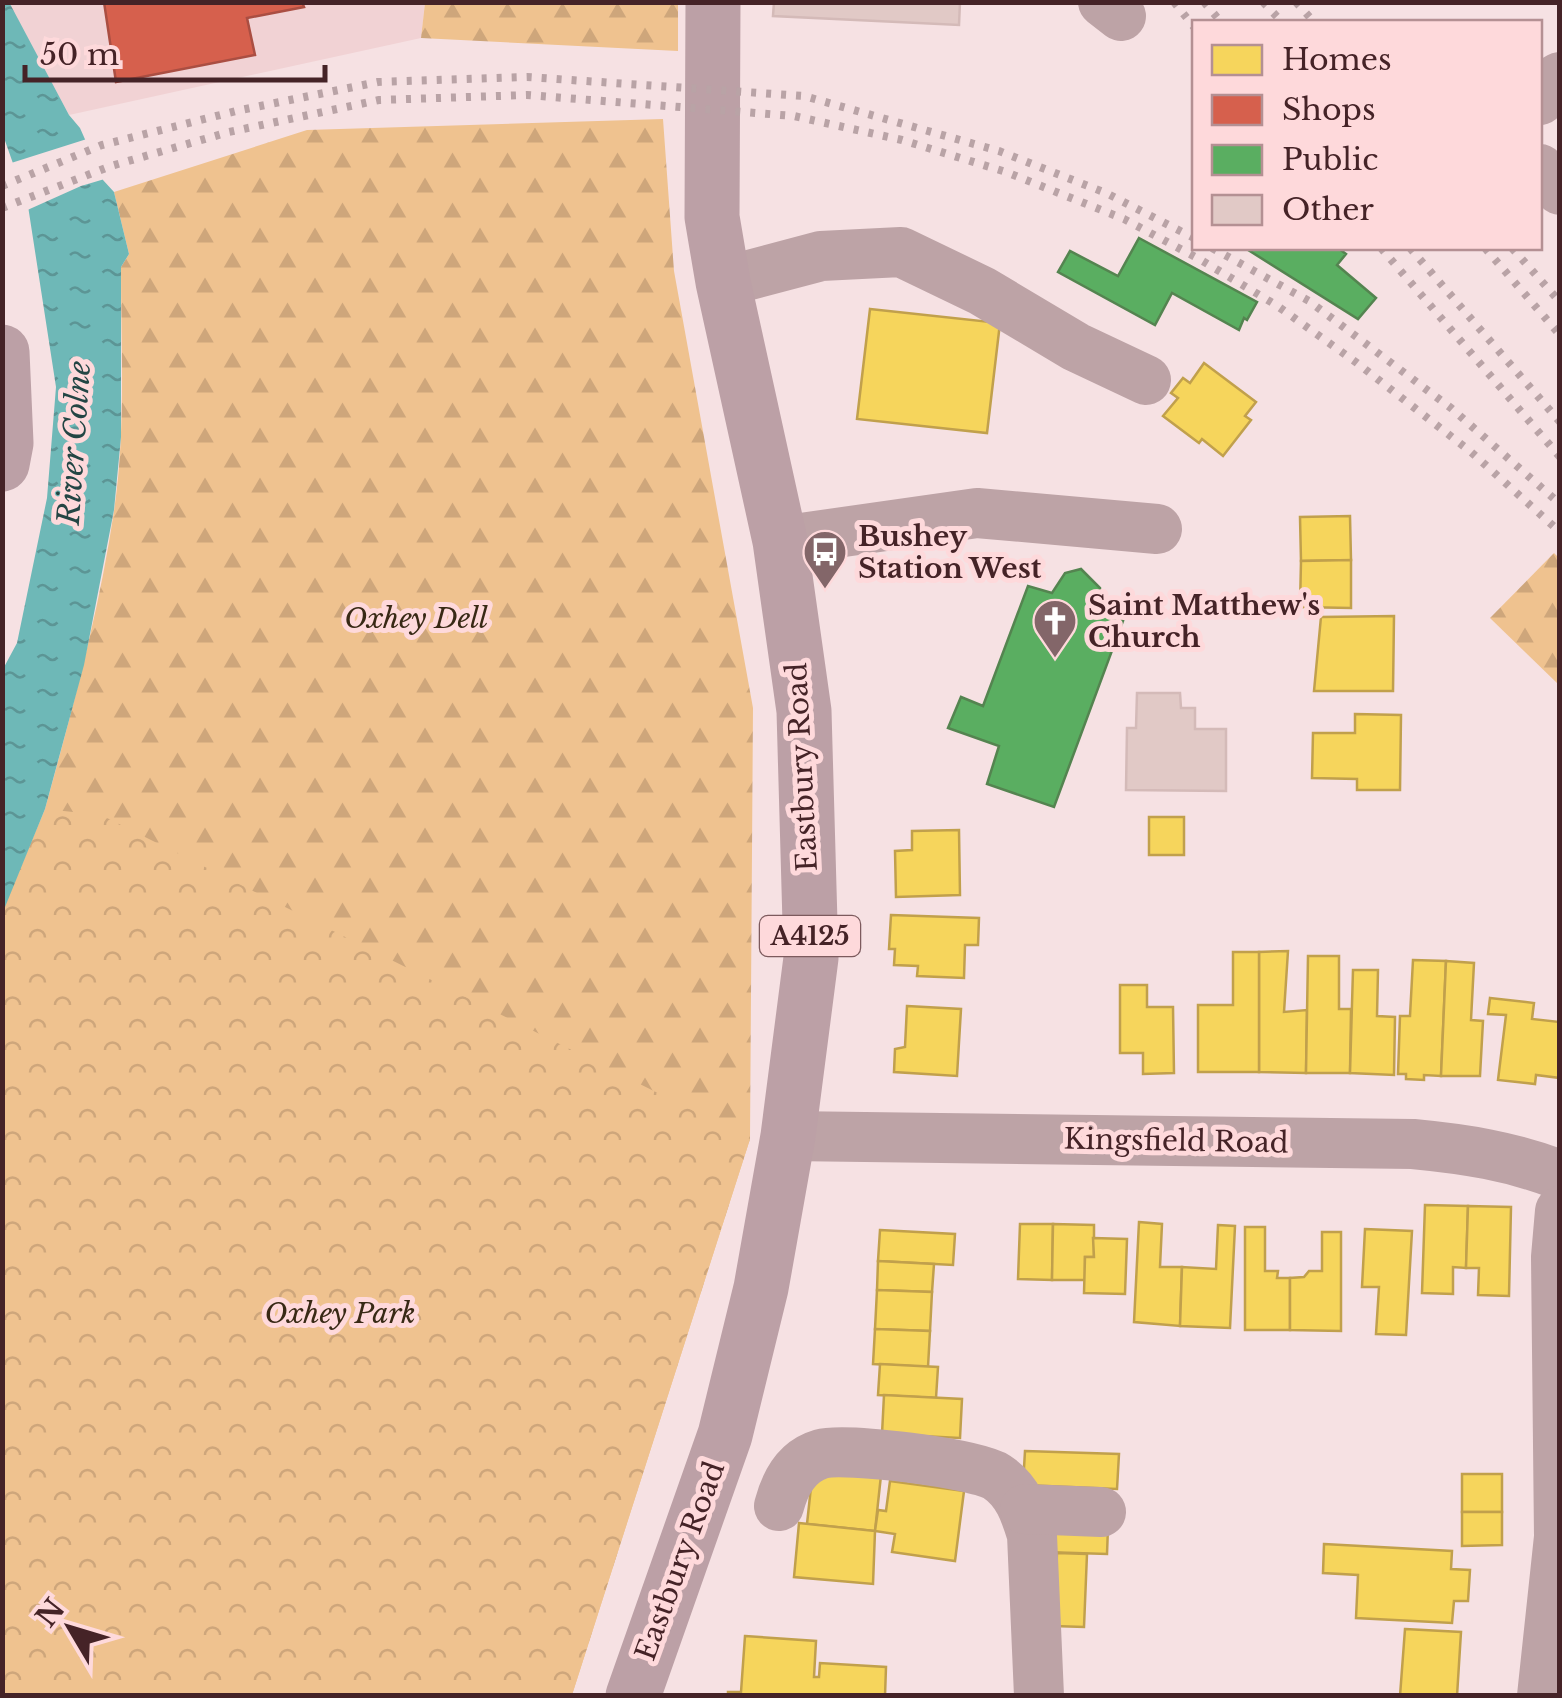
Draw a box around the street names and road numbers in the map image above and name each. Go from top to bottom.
street label: Eastbury Road [779,662,825,872]
road number: A4125 [760,916,860,956]
street label: Kingsfield Road [1063,1122,1289,1160]
street label: Eastbury Road [628,1457,732,1665]

